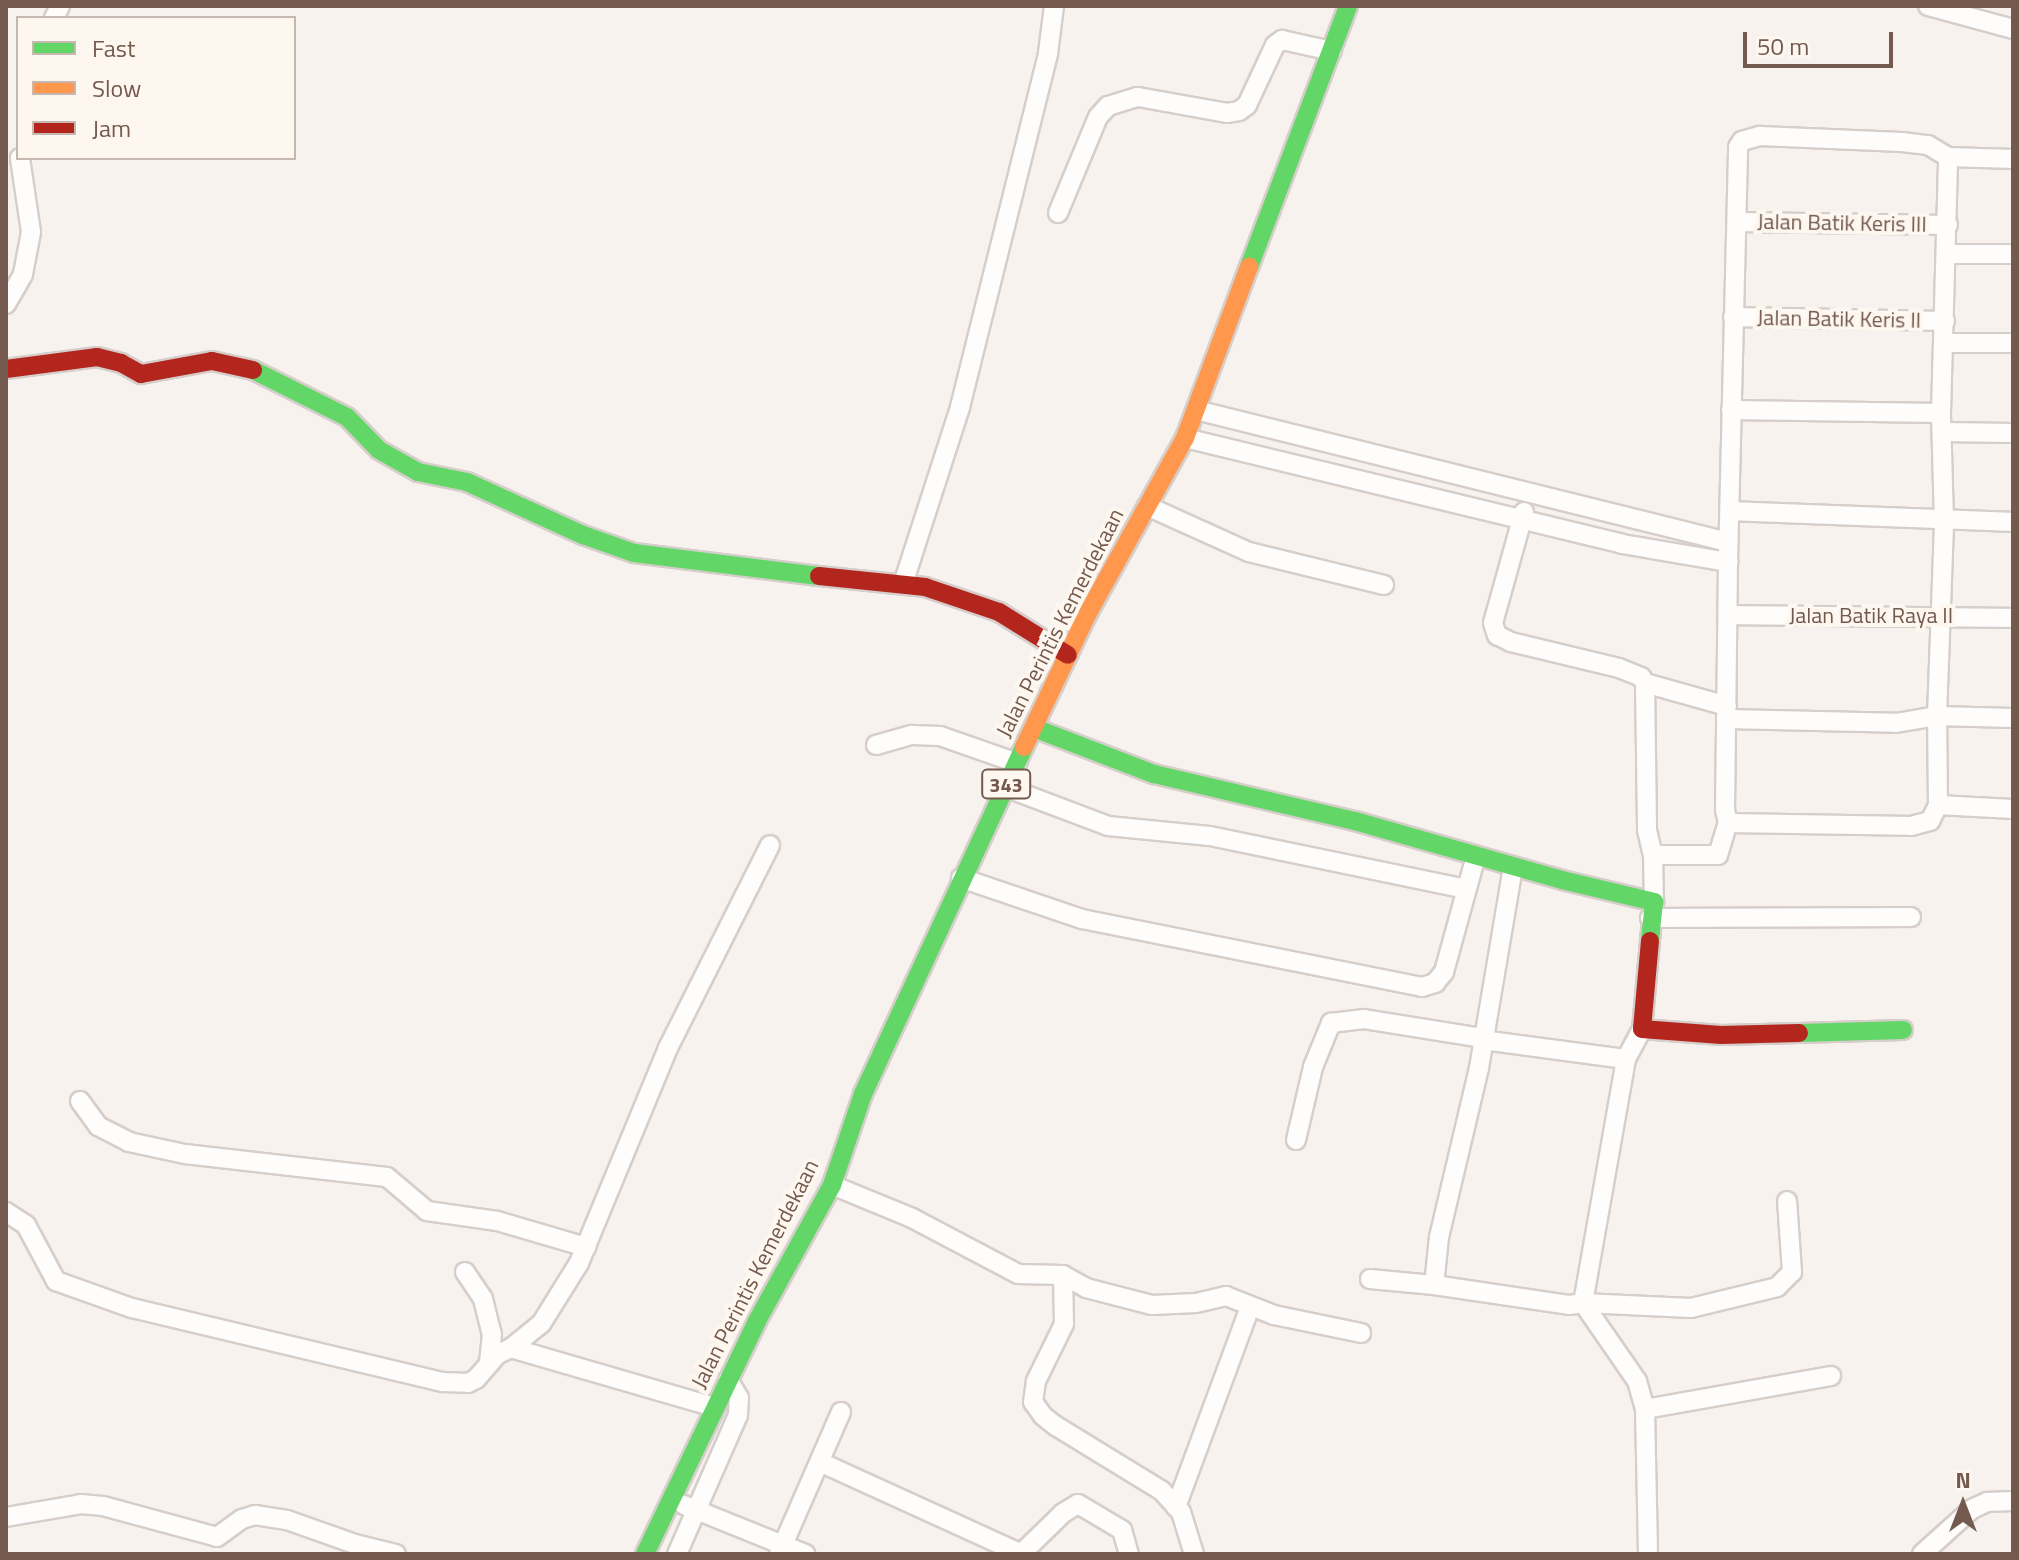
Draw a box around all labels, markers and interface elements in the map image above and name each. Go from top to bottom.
legend [16,16,296,160]
scale bar [1747,16,1897,66]
text: 50 m [1757,28,1809,64]
text: Fast [92,30,135,66]
text: Slow [92,70,141,106]
text: Jam [92,110,131,146]
street label: Jalan Batik Keris III [1757,208,1927,238]
street label: Jalan Batik Keris II [1757,304,1921,334]
street label: Jalan Perintis Kemerdekaan [991,504,1129,742]
street label: Jalan Batik Raya II [1789,603,1953,629]
road number: 343 [980,768,1032,800]
street label: Jalan Perintis Kemerdekaan [686,1155,824,1393]
text: N [1955,1463,1971,1497]
north arrow [1923,1464,2003,1544]

